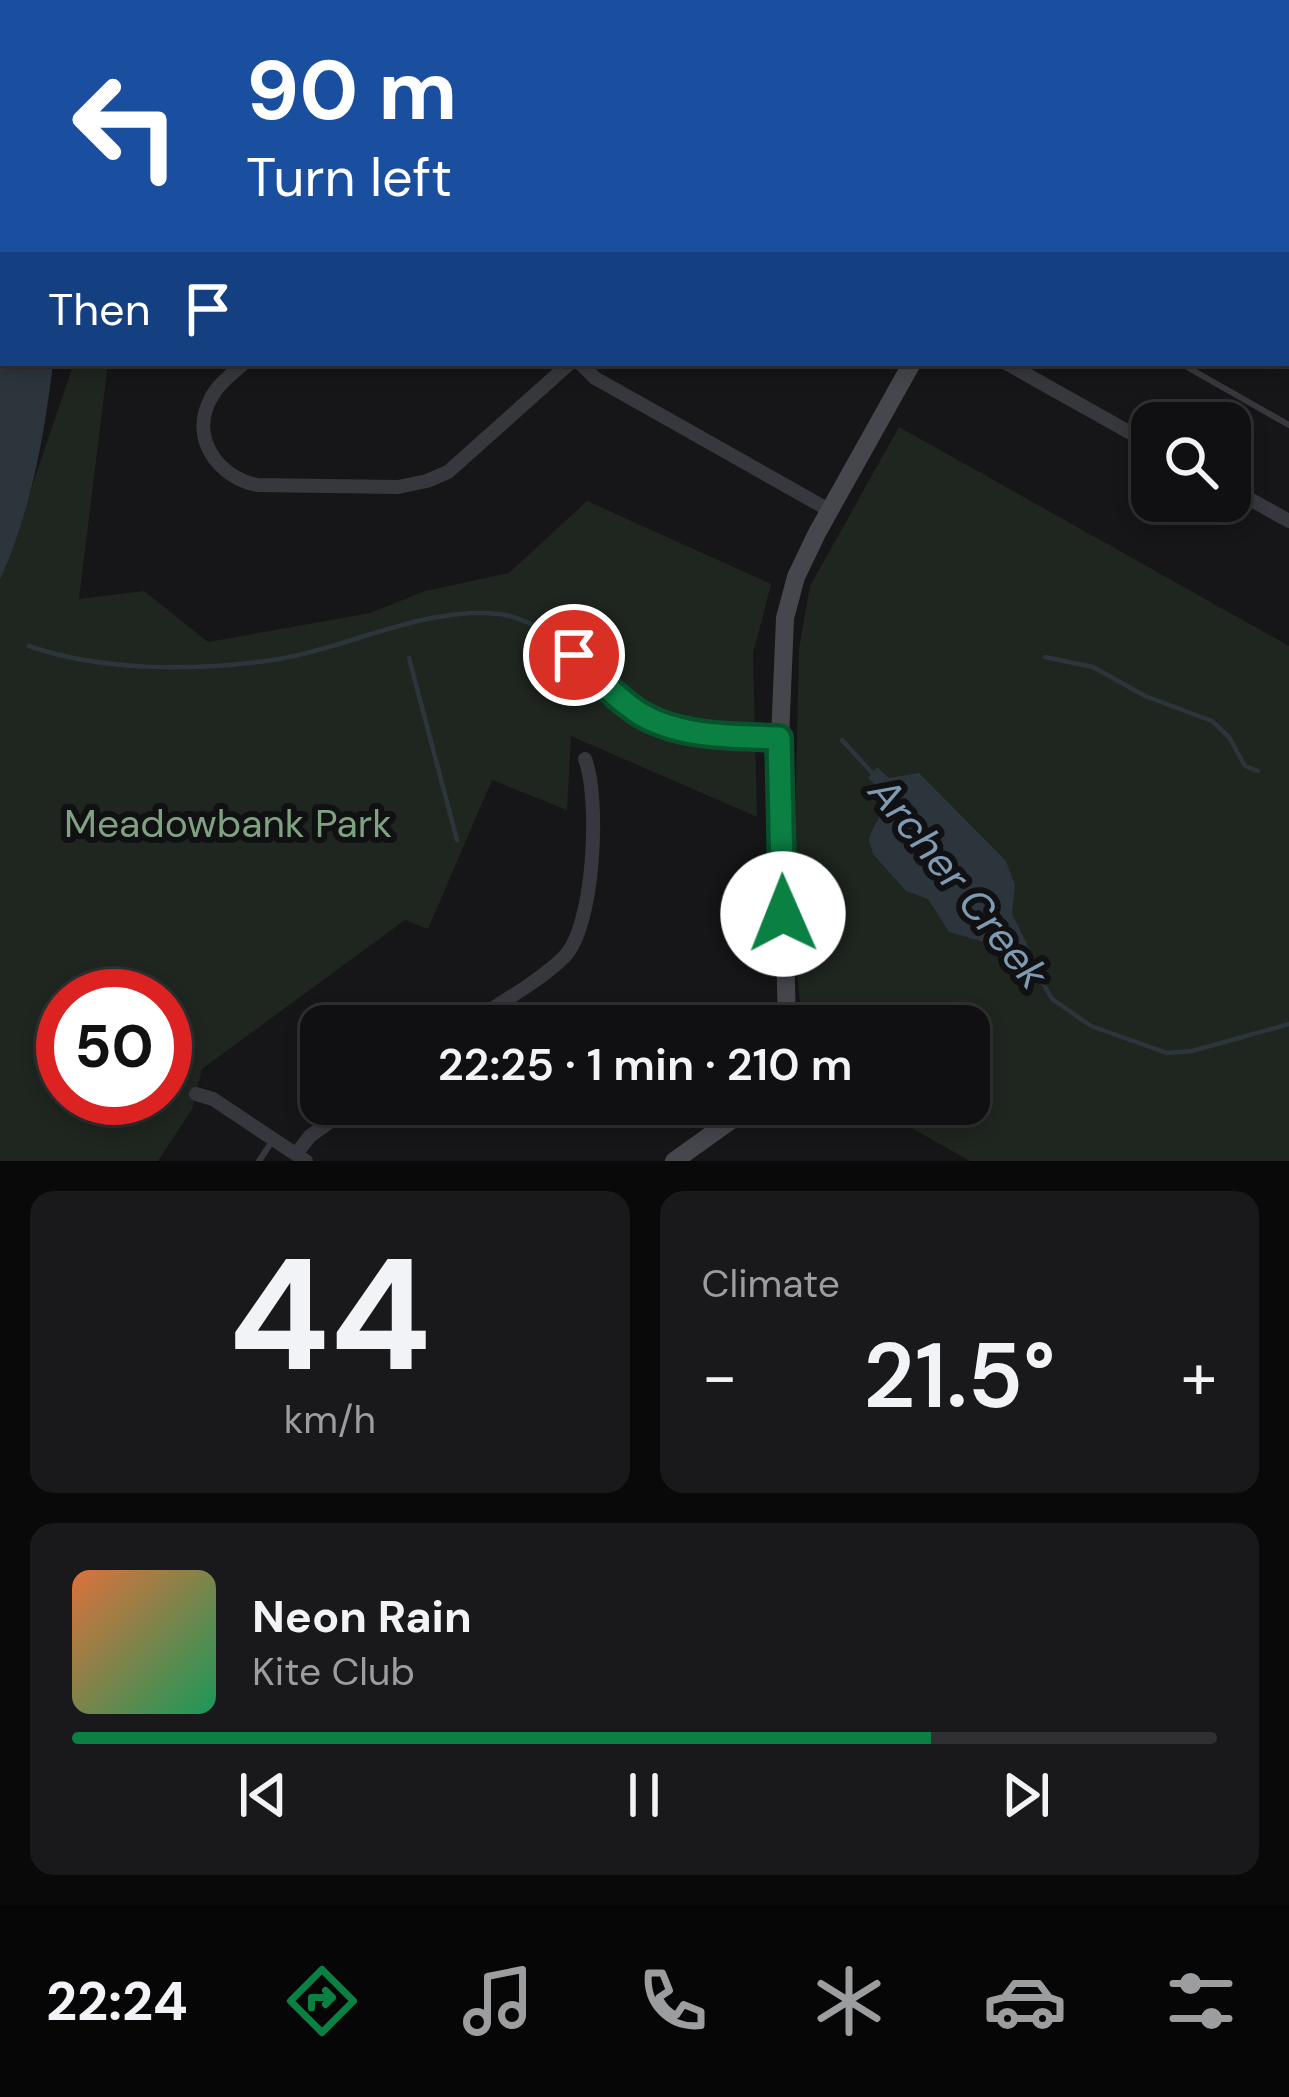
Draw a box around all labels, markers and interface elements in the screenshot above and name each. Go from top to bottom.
text: 90 m [246,36,457,145]
icon: left [48,48,204,204]
text: Turn left [246,142,452,213]
icon: arrive [175,276,241,342]
text: Then [48,280,151,339]
map controls [1131,402,1251,522]
button: search [1131,402,1251,522]
pin [523,604,625,706]
icon: arrive [541,622,607,688]
water label: Archer Creek [856,765,1062,1001]
park label: Meadowbank Park [64,798,392,849]
position arrow [720,851,846,977]
speed limit sign: 50 [36,969,192,1125]
text: 22:25 · 1 min · 210 m [438,1035,852,1094]
text: 44 [228,1214,431,1417]
text: Climate [702,1258,840,1309]
text: 21.5° [863,1318,1055,1435]
text: − [702,1334,738,1419]
text: + [1181,1334,1217,1419]
text: km/h [284,1394,376,1445]
text: Neon Rain [252,1587,472,1646]
text: Kite Club [252,1646,415,1697]
icon: previous [230,1762,296,1828]
icon: pause [611,1762,677,1828]
icon: next [993,1762,1059,1828]
icon: directions [280,1959,364,2043]
icon: music [456,1959,540,2043]
icon: phone [631,1959,715,2043]
icon: climate [807,1959,891,2043]
icon: car [983,1959,1067,2043]
icon: filters [1159,1959,1243,2043]
text: 22:24 [46,1966,188,2037]

